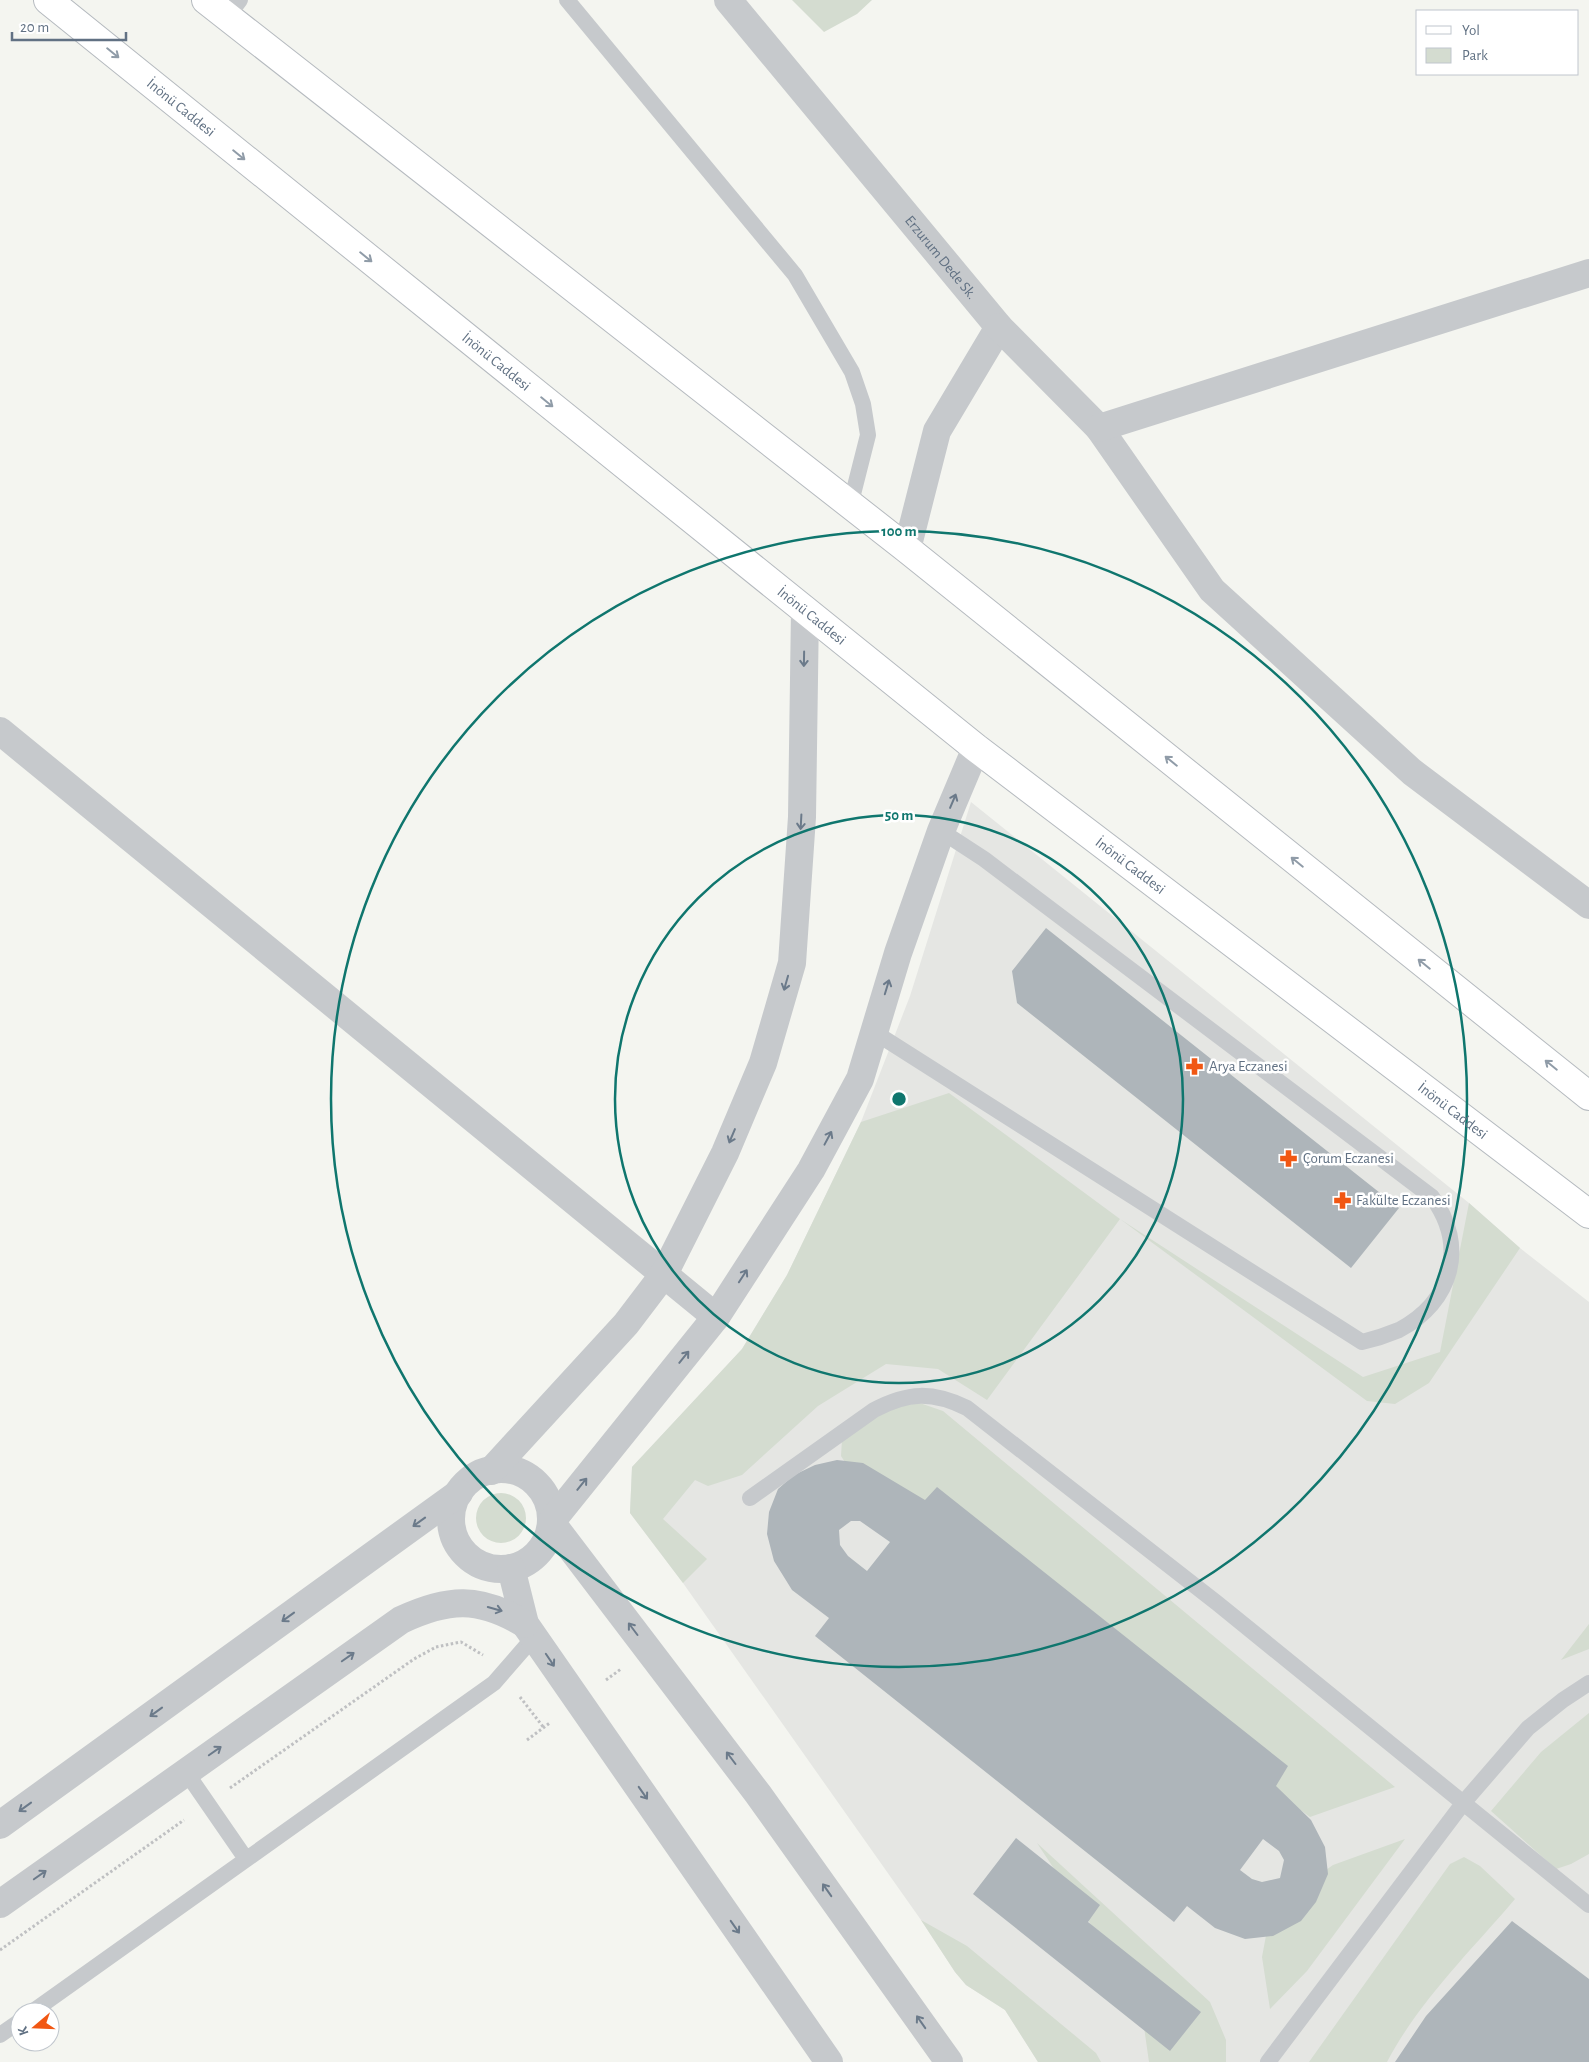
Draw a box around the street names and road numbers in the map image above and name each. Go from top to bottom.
street label: İnönü Caddesi [144,74,218,139]
street label: Erzurum Dede Sk. [902,213,980,302]
street label: İnönü Caddesi [459,328,534,393]
street label: İnönü Caddesi [775,582,849,648]
street label: İnönü Caddesi [1093,833,1168,897]
street label: İnönü Caddesi [1415,1078,1491,1142]

